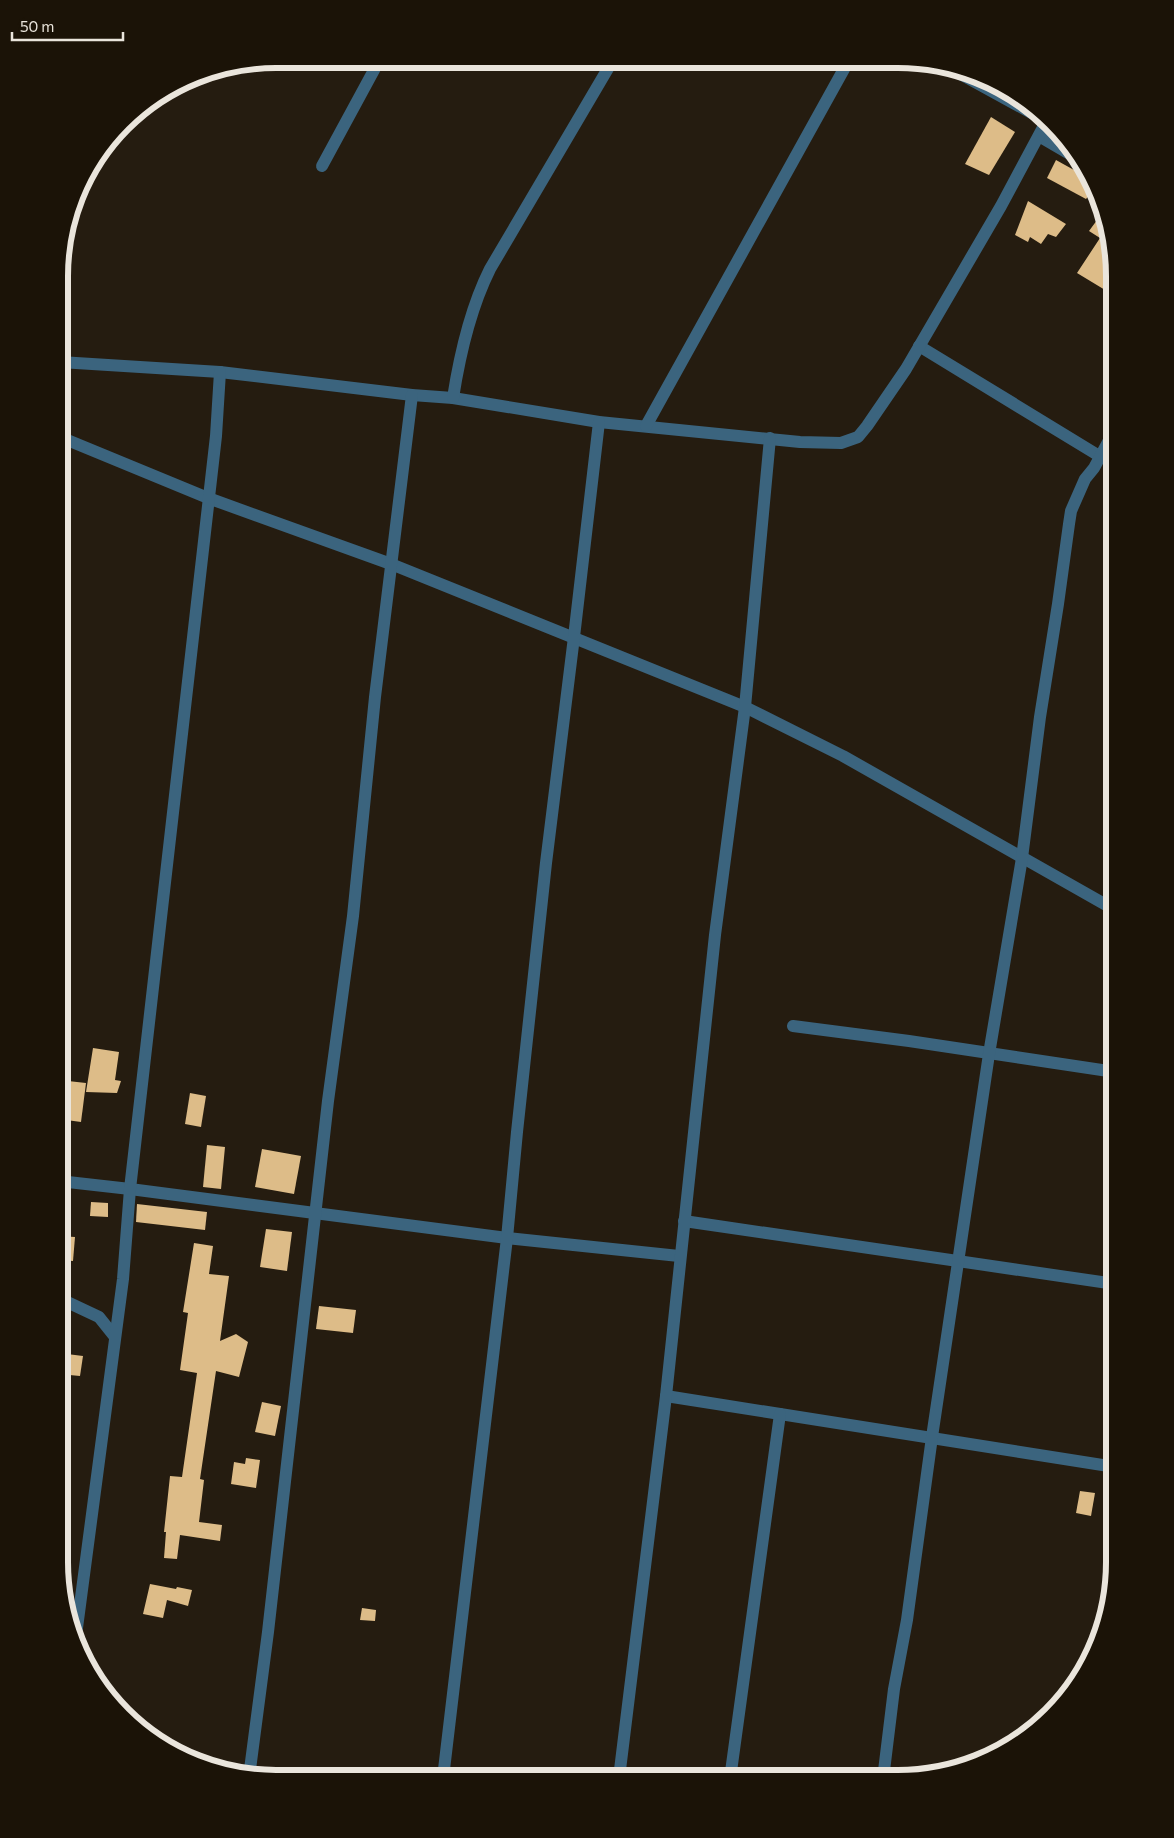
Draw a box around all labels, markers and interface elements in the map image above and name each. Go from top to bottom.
scale bar [12,10,124,42]
text: 50 m [20,17,54,35]

